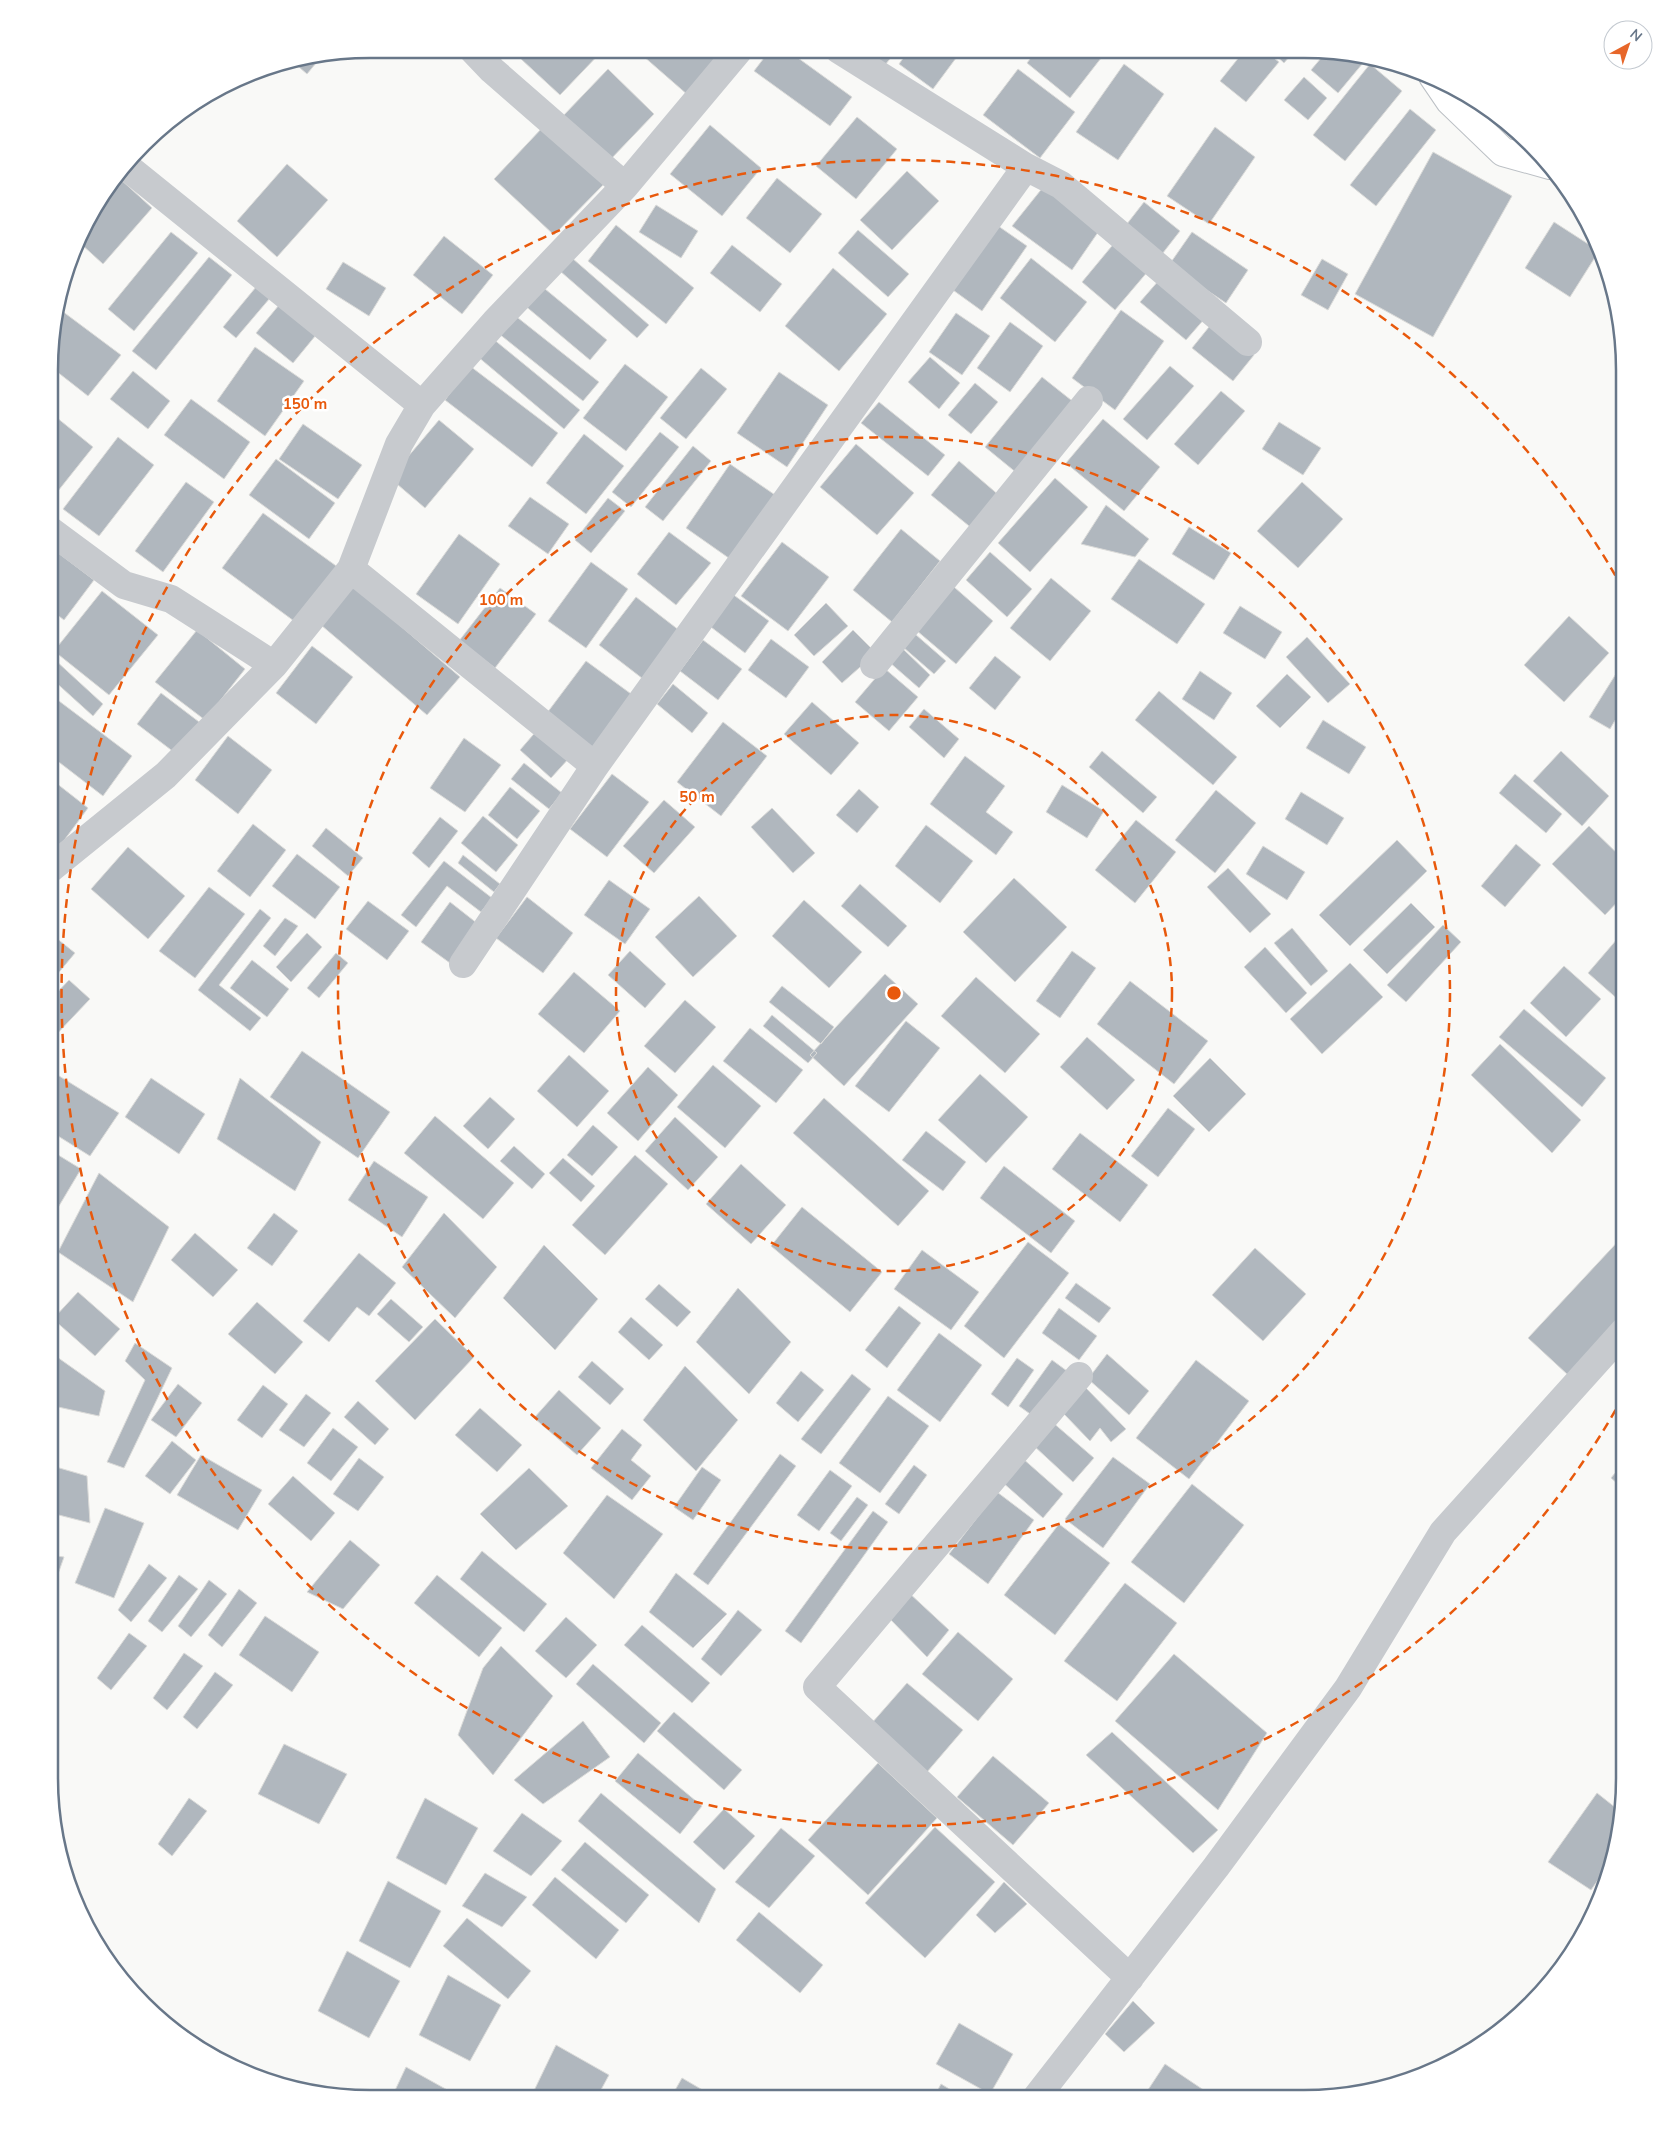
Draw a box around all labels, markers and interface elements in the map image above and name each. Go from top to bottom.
north arrow [1603,20,1653,70]
text: N [1627,25,1646,45]
text: 150 m [283,394,327,413]
text: 100 m [479,590,523,609]
text: 50 m [679,787,715,806]
centre of rings [885,984,903,1002]

